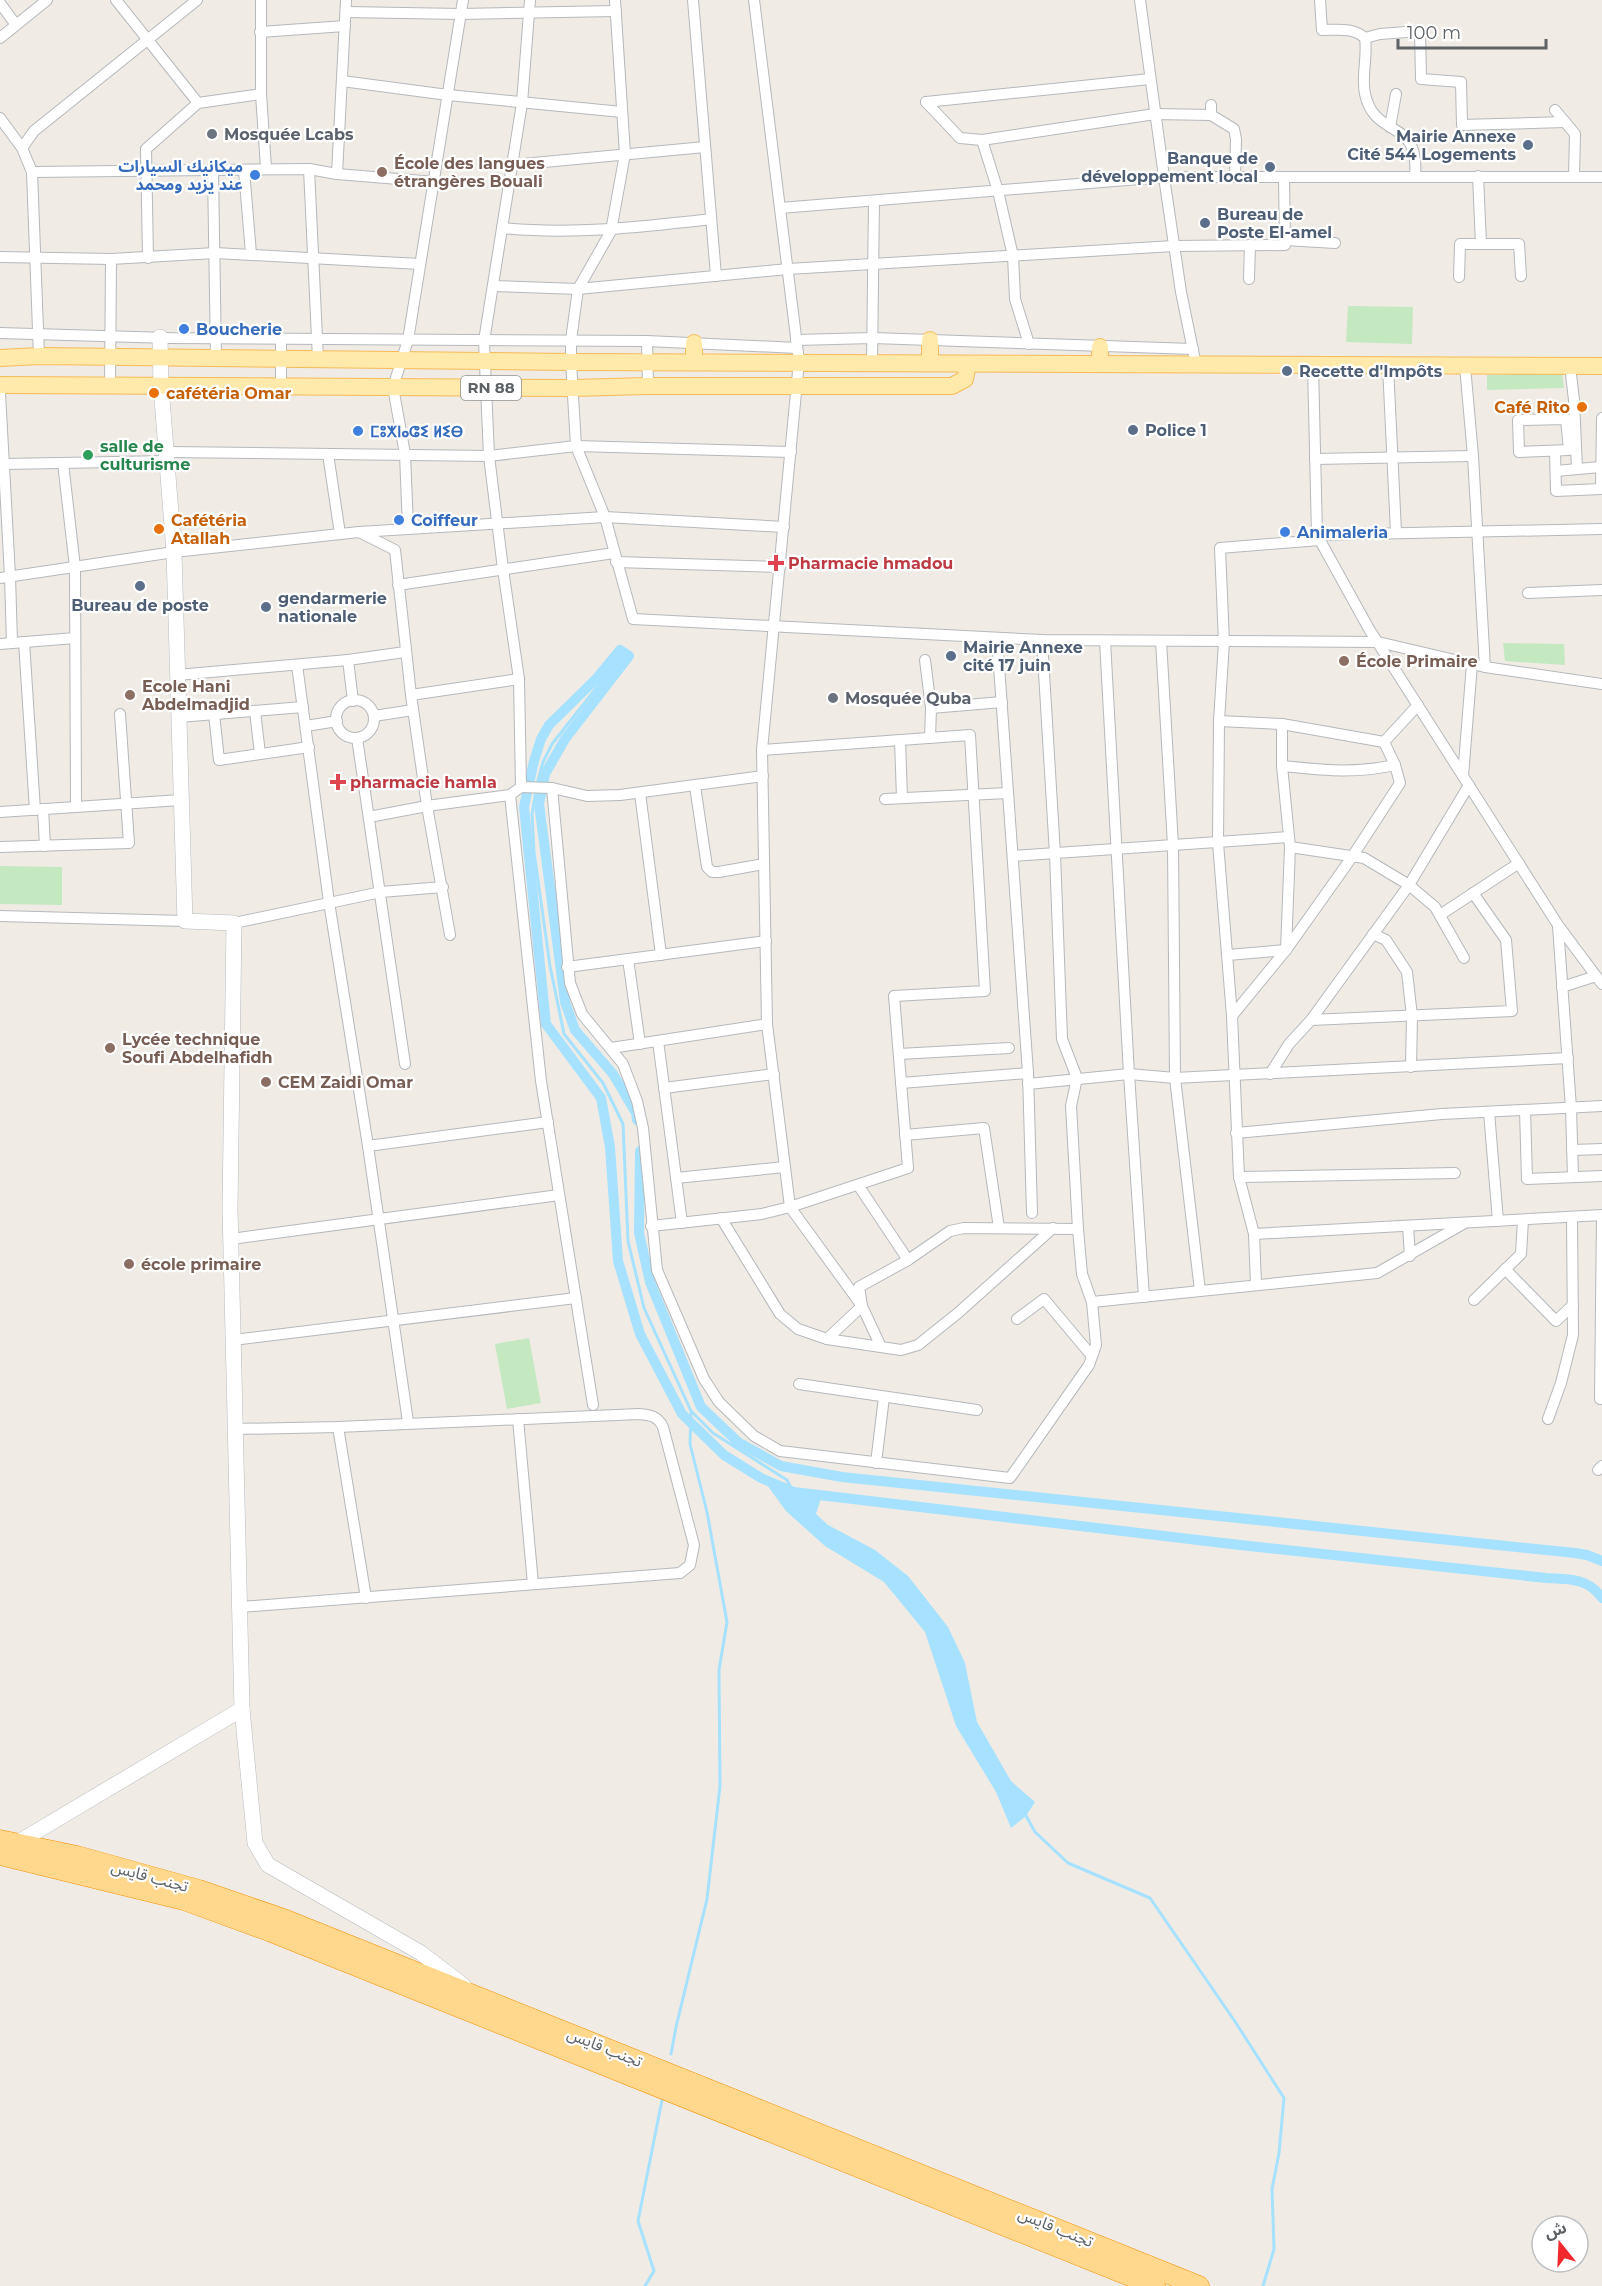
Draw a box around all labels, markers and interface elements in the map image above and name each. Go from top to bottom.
scale bar [1398,12,1546,50]
text: 100 m [1407,22,1461,44]
place label: Mosquée Lcabs [224,125,354,144]
marker: Mosquée Lcabs [205,127,219,141]
place label: Mairie Annexe Cité 544 Logements [1347,127,1516,164]
marker: Mairie Annexe Cité 544 Logements [1521,138,1535,152]
place label: Banque de développement local [1081,149,1258,186]
place label: École des langues étrangères Bouali [394,154,545,191]
place label: ميكانيك السيارات عند يزيد ومحمد [118,157,243,194]
marker: Banque de développement local [1263,160,1277,174]
marker: École des langues étrangères Bouali [375,165,389,179]
marker: ميكانيك السيارات عند يزيد ومحمد [248,168,262,182]
place label: Bureau de Poste El-amel [1217,205,1332,242]
marker: Bureau de Poste El-amel [1198,216,1212,230]
place label: Boucherie [196,320,282,339]
marker: Boucherie [177,322,191,336]
place label: Recette d'Impôts [1299,362,1443,381]
marker: Recette d'Impôts [1280,364,1294,378]
road number: RN 88 [461,376,521,400]
place label: cafétéria Omar [166,384,292,403]
marker: cafétéria Omar [147,386,161,400]
place label: Café Rito [1494,398,1570,417]
marker: Café Rito [1575,400,1589,414]
place label: Police 1 [1145,421,1207,440]
place label: ⵎⵓⵅⵏⴰⵛⵉ ⵍⵉⴱ [370,422,463,441]
marker: Police 1 [1126,423,1140,437]
marker: ⵎⵓⵅⵏⴰⵛⵉ ⵍⵉⴱ [351,424,365,438]
place label: salle de culturisme [100,437,190,474]
marker: salle de culturisme [81,448,95,462]
place label: Cafétéria Atallah [170,511,247,548]
place label: Coiffeur [411,511,478,530]
marker: Coiffeur [392,513,406,527]
marker: Cafétéria Atallah [152,522,166,536]
place label: Animaleria [1296,523,1388,542]
marker: Animaleria [1278,525,1292,539]
place label: Pharmacie hmadou [788,554,953,573]
marker: Pharmacie hmadou [769,556,783,570]
marker: Bureau de poste [133,579,147,593]
place label: gendarmerie nationale [278,589,387,626]
place label: Bureau de poste [71,596,209,615]
marker: gendarmerie nationale [259,600,273,614]
place label: Mairie Annexe cité 17 juin [963,638,1083,675]
marker: Mairie Annexe cité 17 juin [944,649,958,663]
place label: École Primaire [1356,652,1477,671]
marker: École Primaire [1337,654,1351,668]
place label: Ecole Hani Abdelmadjid [141,677,250,714]
marker: Ecole Hani Abdelmadjid [123,688,137,702]
place label: Mosquée Quba [845,689,971,708]
marker: Mosquée Quba [826,691,840,705]
place label: pharmacie hamla [350,773,497,792]
marker: pharmacie hamla [331,775,345,789]
place label: Lycée technique Soufi Abdelhafidh [122,1030,273,1067]
marker: Lycée technique Soufi Abdelhafidh [103,1041,117,1055]
place label: CEM Zaidi Omar [278,1073,413,1092]
marker: CEM Zaidi Omar [259,1075,273,1089]
place label: école primaire [141,1255,261,1274]
marker: école primaire [122,1257,136,1271]
street label: تجنب قايس [109,1857,191,1896]
street label: تجنب قايس [565,2024,645,2071]
street label: تجنب قايس [1016,2204,1096,2251]
north arrow [1530,2214,1590,2274]
text: ش [1542,2218,1569,2243]

